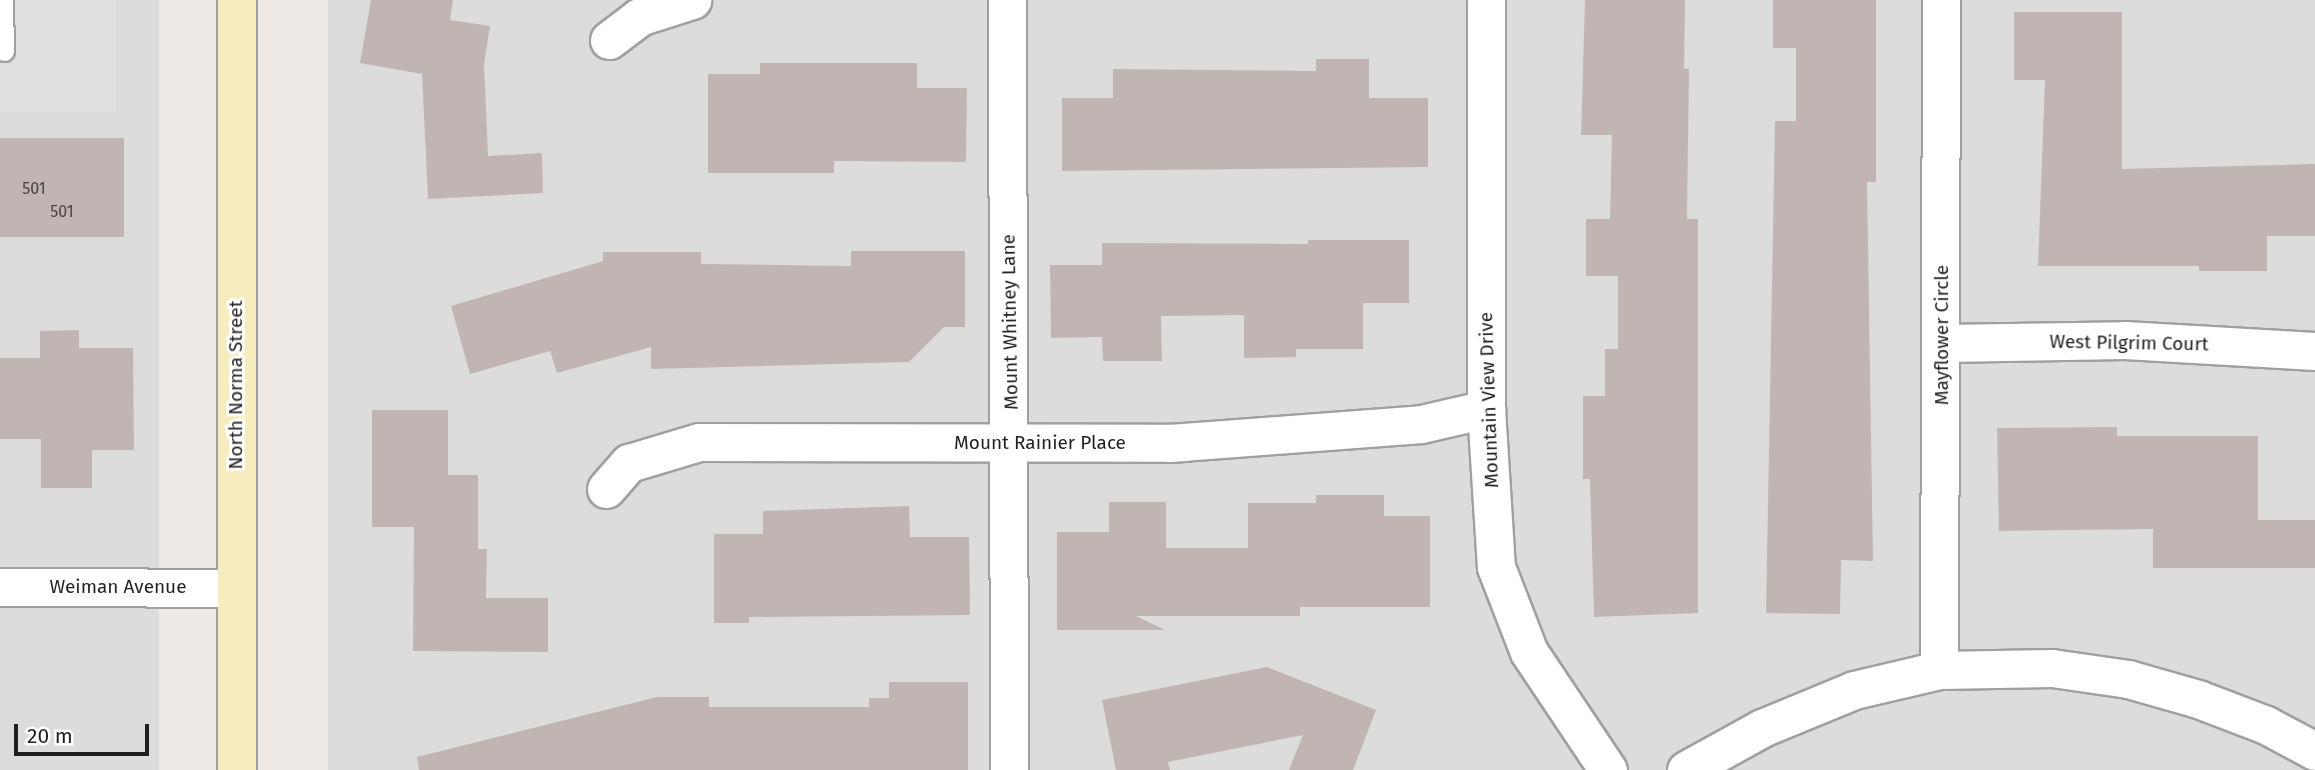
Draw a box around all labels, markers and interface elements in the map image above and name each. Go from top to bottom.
house number: 501 [22,179,46,199]
house number: 501 [50,202,74,222]
street label: Mount Whitney Lane [997,234,1023,410]
street label: Mayflower Circle [1931,265,1953,405]
street label: North Norma Street [225,300,247,470]
street label: Mountain View Drive [1475,312,1503,488]
street label: West Pilgrim Court [2049,330,2209,356]
street label: Mount Rainier Place [954,432,1126,454]
street label: Weiman Avenue [49,576,187,598]
scale bar [18,710,152,754]
text: 20 m [27,723,73,749]

